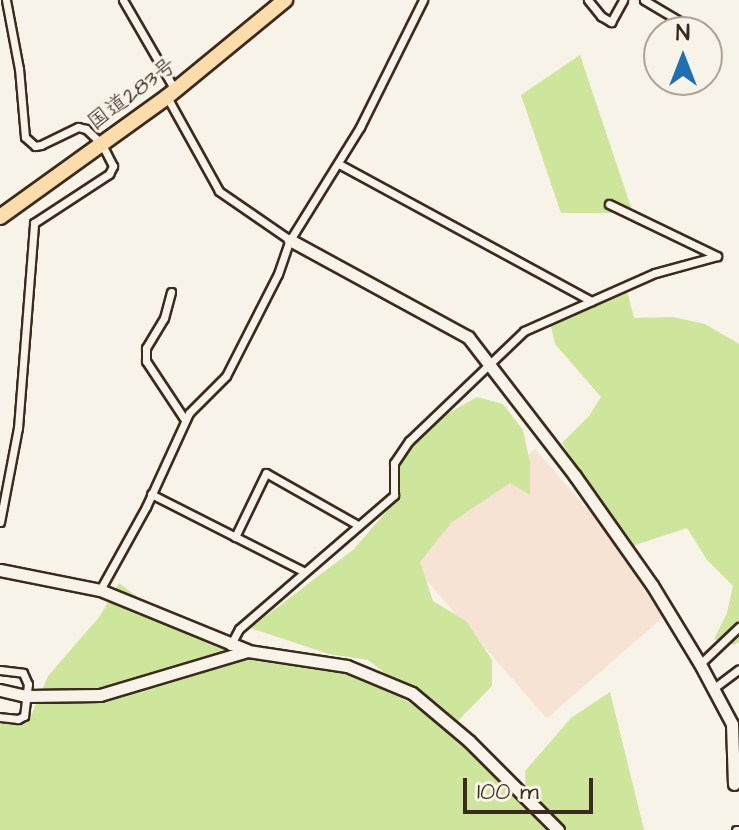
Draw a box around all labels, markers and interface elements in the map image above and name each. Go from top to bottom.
north arrow [643,16,723,96]
text: N [676,18,690,49]
street label: 国道283号 [83,52,181,136]
scale bar [467,762,597,812]
text: 100 m [477,775,539,809]

